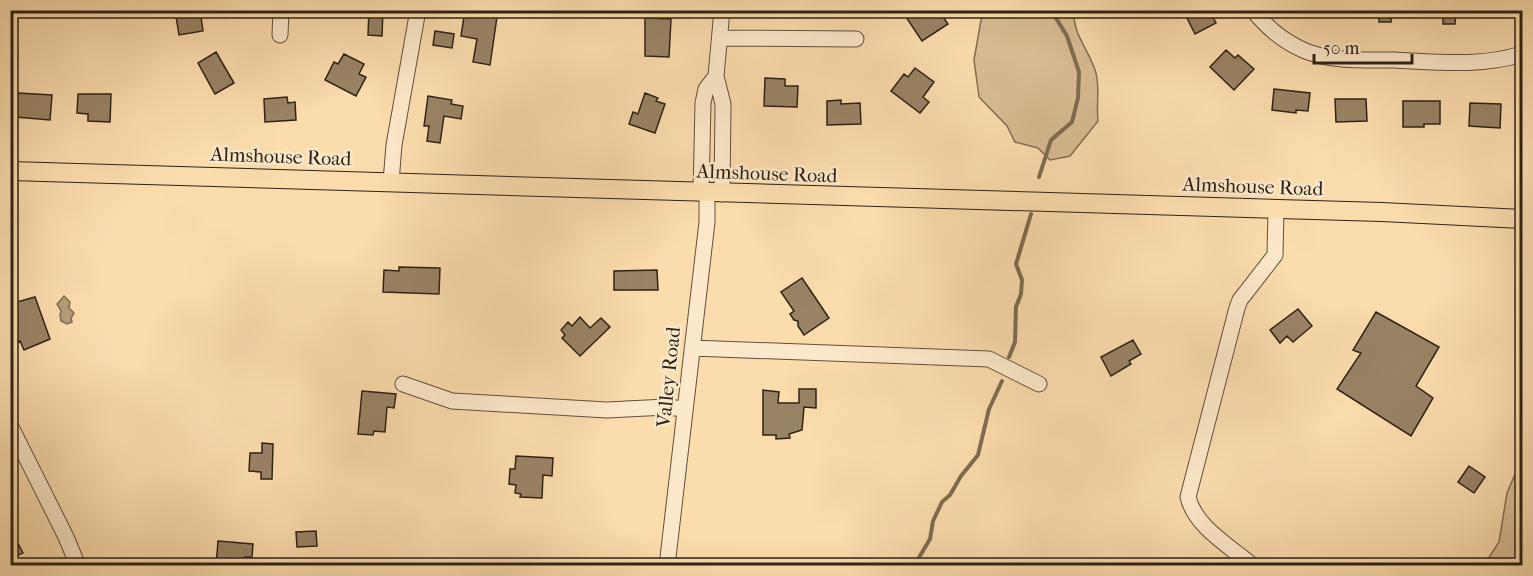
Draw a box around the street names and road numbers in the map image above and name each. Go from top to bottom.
street label: Almshouse Road [209,143,353,170]
street label: Almshouse Road [695,160,839,187]
street label: Almshouse Road [1181,173,1325,200]
street label: Valley Road [652,325,685,429]

